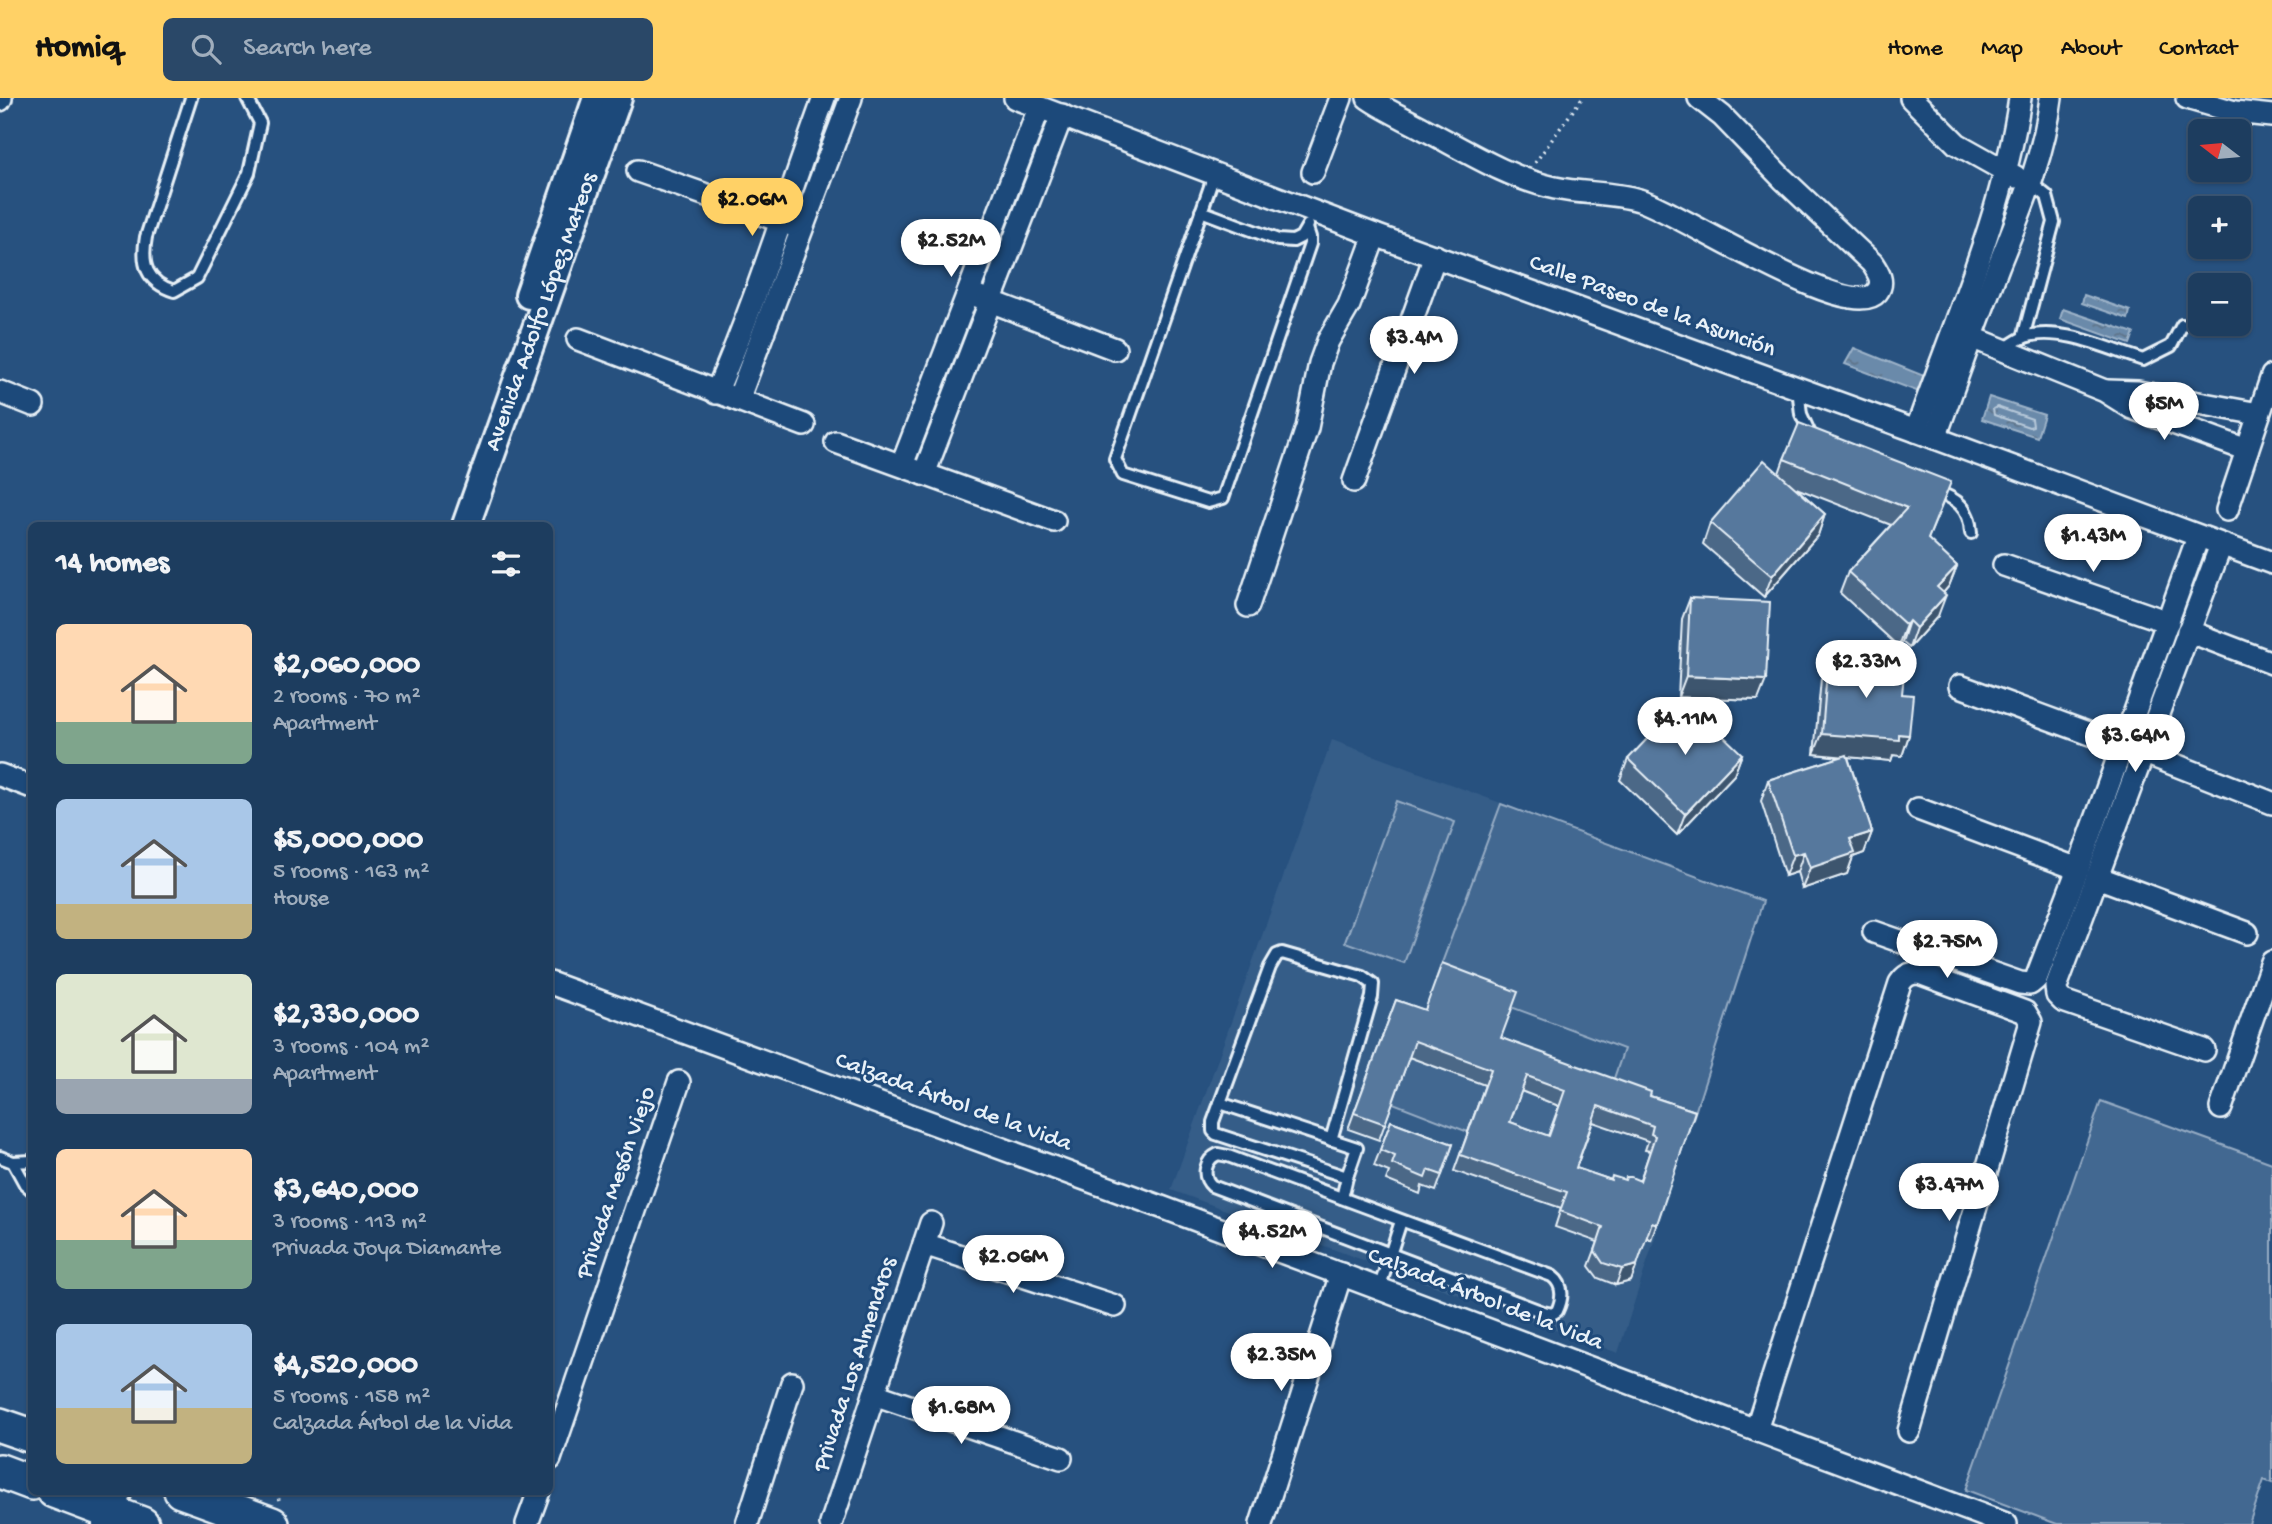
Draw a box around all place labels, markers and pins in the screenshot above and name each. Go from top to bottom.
pin: $2.06M [695,178,809,238]
pin: $2.52M [894,220,1008,279]
pin: $3.4M [1365,316,1463,376]
pin: $5M [2130,382,2198,442]
pin: $1.43M [2036,514,2150,574]
pin: $2.33M [1809,640,1923,700]
pin: $4.11M [1628,698,1742,757]
pin: $3.64M [2078,714,2192,774]
pin: $2.75M [1890,920,2004,980]
pin: $3.47M [1892,1164,2006,1223]
pin: $4.52M [1215,1210,1329,1270]
pin: $2.06M [956,1236,1070,1295]
pin: $2.35M [1224,1334,1338,1393]
pin: $1.68M [904,1386,1018,1446]

